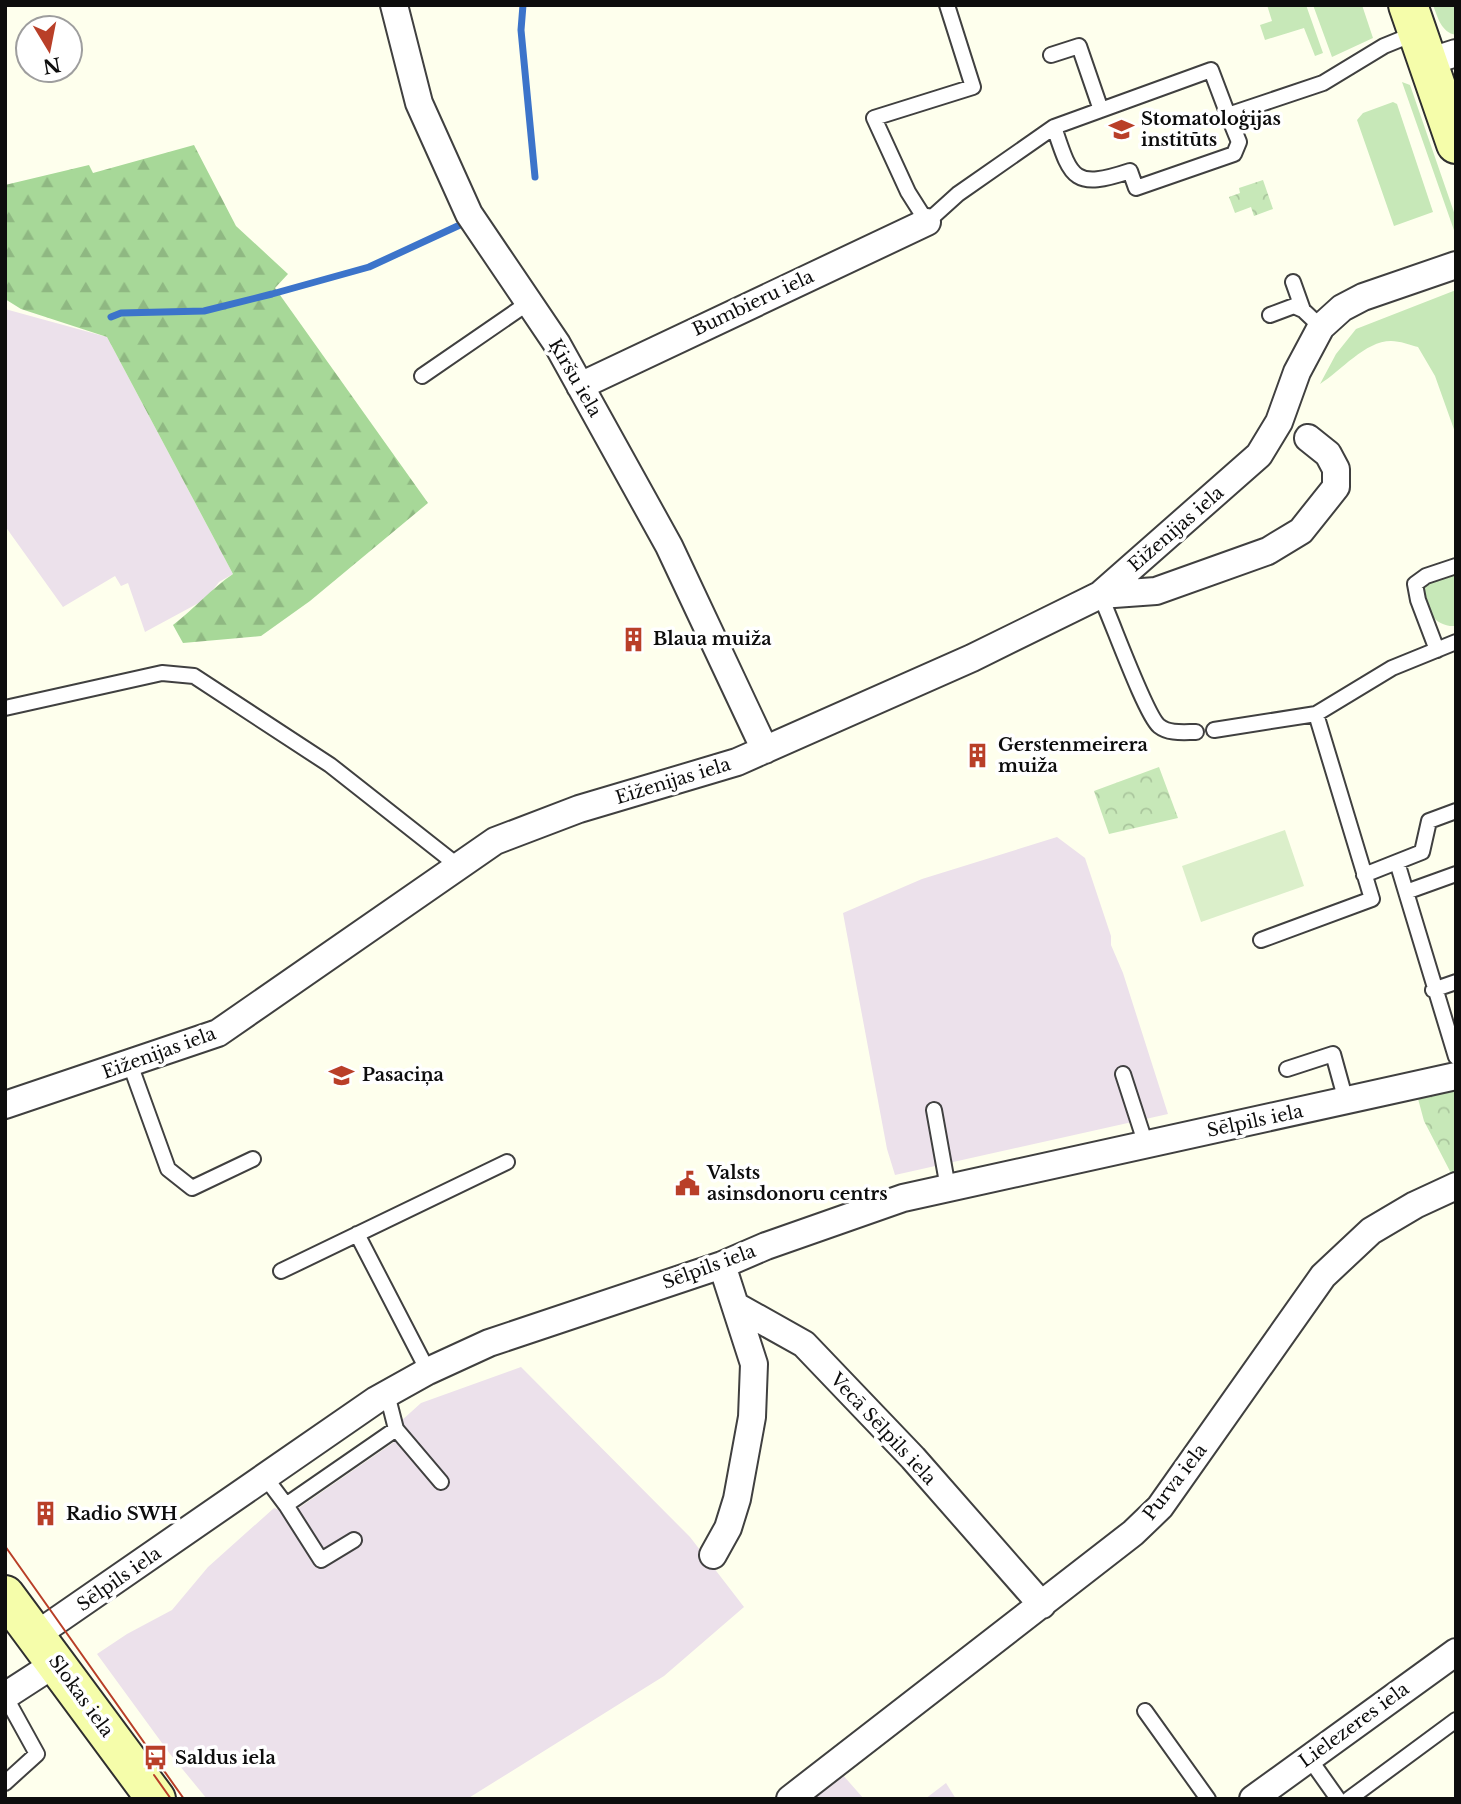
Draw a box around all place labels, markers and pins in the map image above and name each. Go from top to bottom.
place label: Stomatoloģijas institūts [1141,108,1281,151]
school or university icon: Stomatoloģijas institūts [1107,115,1135,143]
building icon: Blaua muiža [619,625,647,653]
place label: Blaua muiža [653,628,772,650]
place label: Gerstenmeirera muiža [998,734,1148,777]
building icon: Gerstenmeirera muiža [964,741,992,769]
school or university icon: Pasaciņa [328,1061,356,1089]
place label: Pasaciņa [362,1064,445,1086]
place label: Valsts asinsdonoru centrs [706,1162,888,1205]
public building icon: Valsts asinsdonoru centrs [673,1169,701,1197]
building icon: Radio SWH [32,1500,60,1528]
place label: Radio SWH [66,1503,178,1525]
bus stop icon: Saldus iela [141,1744,169,1772]
place label: Saldus iela [175,1747,277,1769]

